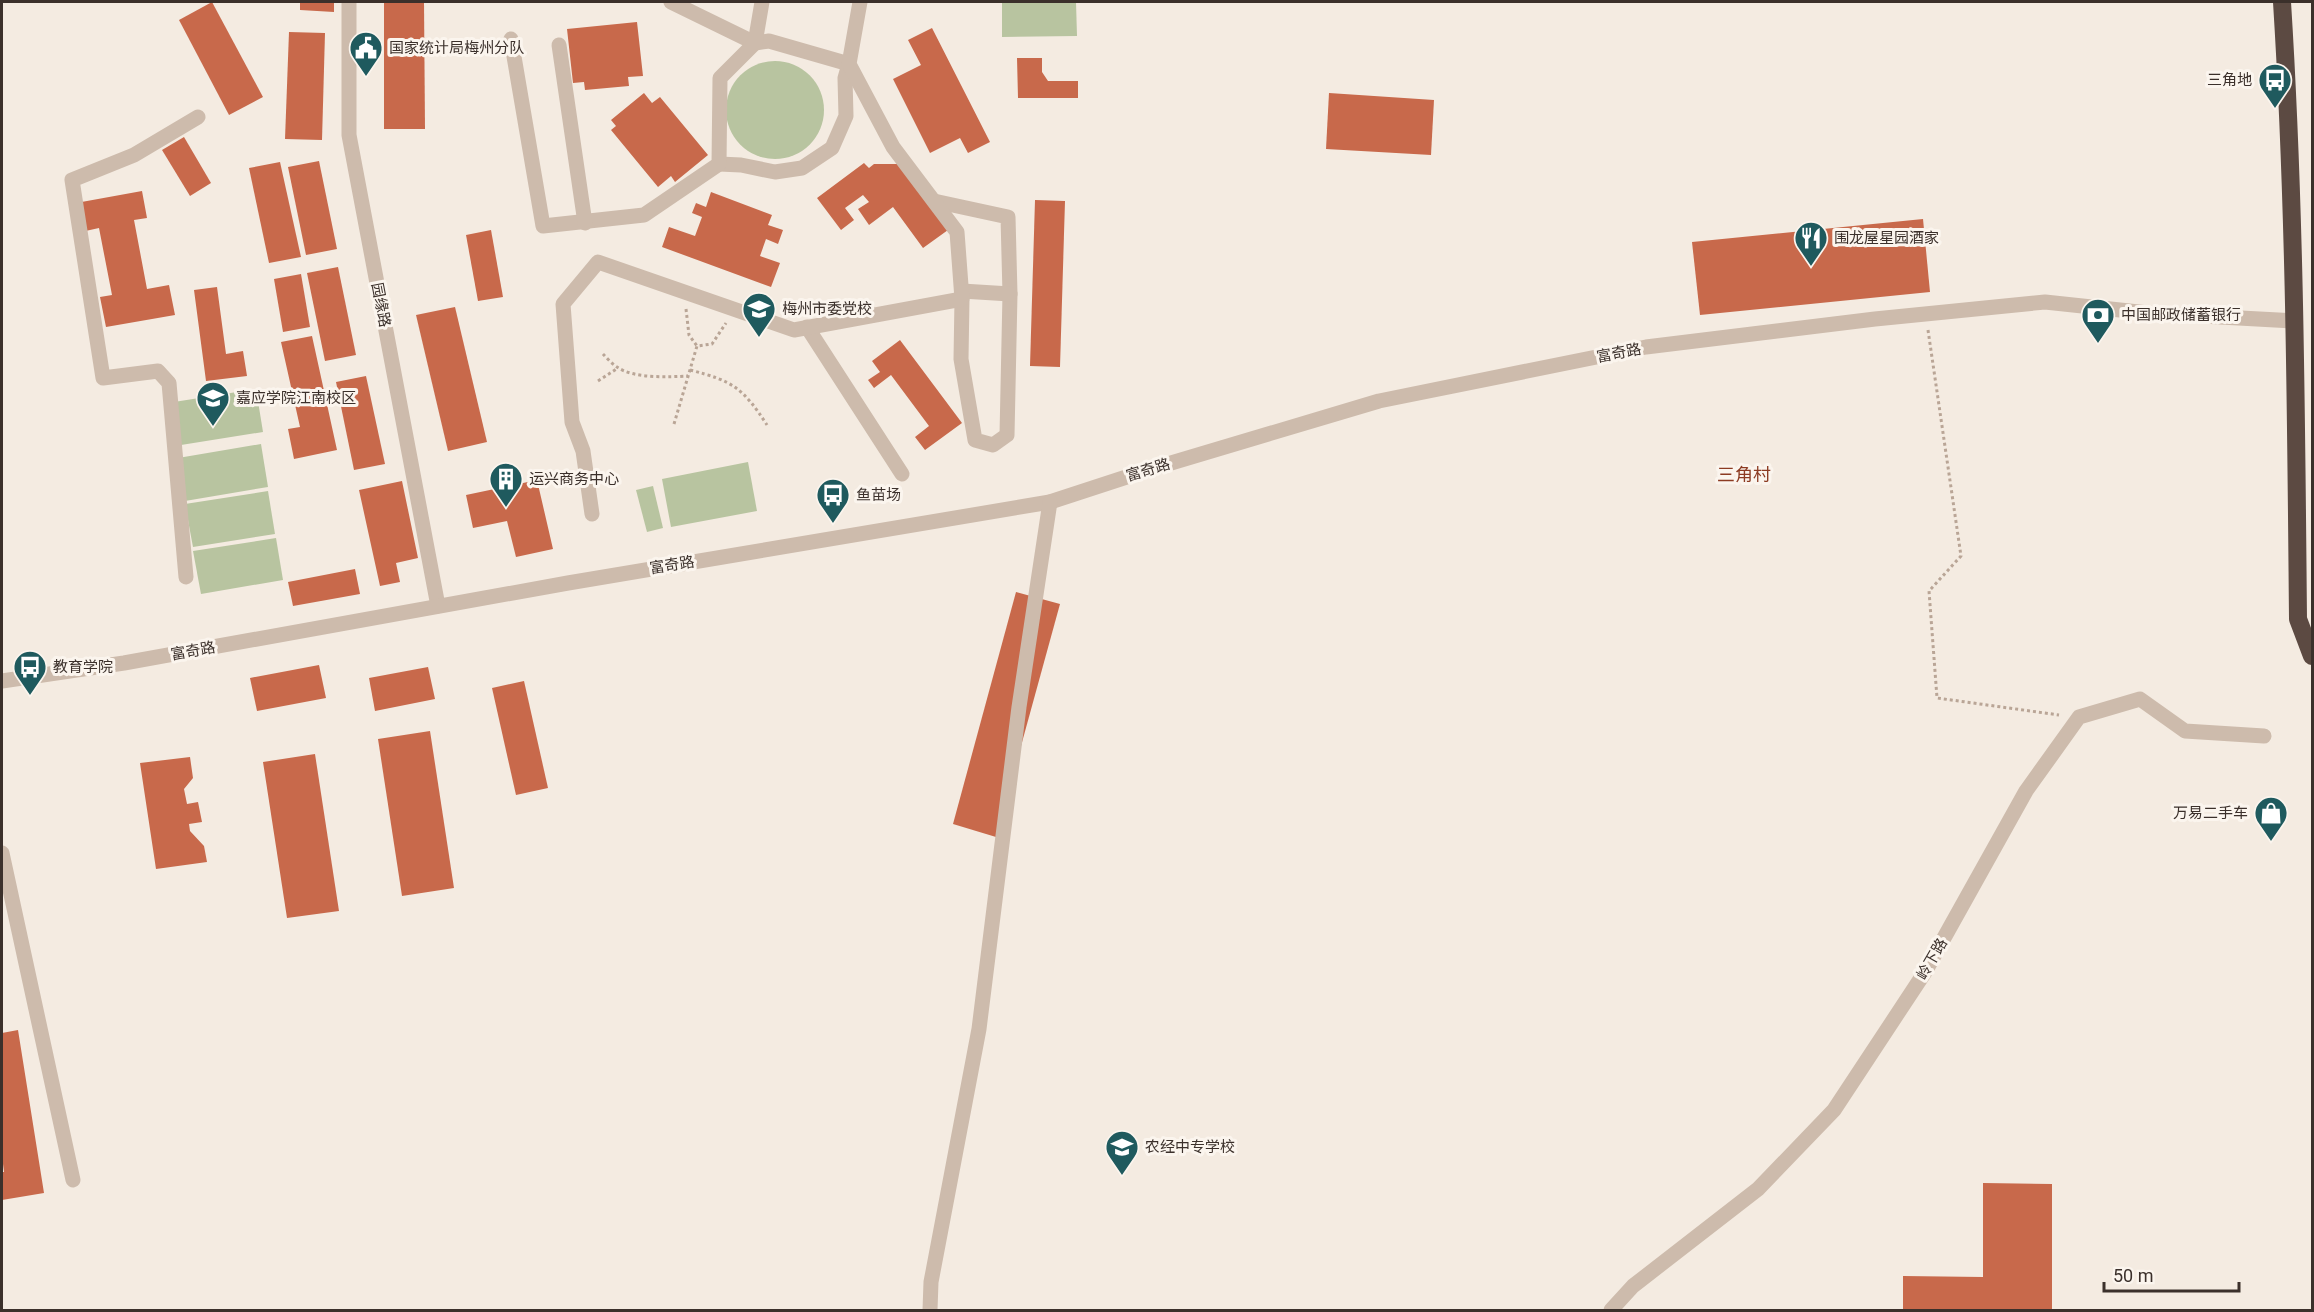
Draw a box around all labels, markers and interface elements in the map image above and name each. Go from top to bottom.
public building icon: 国家统计局梅州分队 [348,30,384,77]
place label: 国家统计局梅州分队 [389,39,524,57]
bus stop icon: 三角地 [2257,62,2293,109]
place label: 三角地 [2207,71,2252,89]
restaurant icon: 围龙屋星园酒家 [1793,220,1829,267]
place label: 围龙屋星园酒家 [1834,229,1939,247]
street label: 园缘路 [368,281,394,329]
school or university icon: 梅州市委党校 [741,291,777,338]
bank icon: 中国邮政储蓄银行 [2080,297,2116,344]
place label: 梅州市委党校 [782,300,872,318]
place label: 中国邮政储蓄银行 [2121,306,2241,324]
street label: 富奇路 [1595,340,1643,366]
school or university icon: 嘉应学院江南校区 [195,380,231,427]
place label: 嘉应学院江南校区 [236,389,356,407]
street label: 富奇路 [1124,455,1172,485]
building icon: 运兴商务中心 [488,461,524,508]
district label: 三角村 [1717,464,1771,485]
place label: 运兴商务中心 [529,470,619,488]
bus stop icon: 鱼苗场 [815,477,851,524]
place label: 鱼苗场 [856,486,901,504]
street label: 富奇路 [648,553,696,577]
street label: 富奇路 [169,638,217,664]
bus stop icon: 教育学院 [12,649,48,696]
place label: 教育学院 [53,658,113,676]
shop icon: 万易二手车 [2253,795,2289,842]
place label: 万易二手车 [2173,804,2248,822]
street label: 岭下路 [1913,935,1951,983]
school or university icon: 农经中专学校 [1104,1129,1140,1176]
place label: 农经中专学校 [1145,1138,1235,1156]
scale bar [2104,1255,2239,1293]
text: 50 m [2113,1265,2153,1286]

